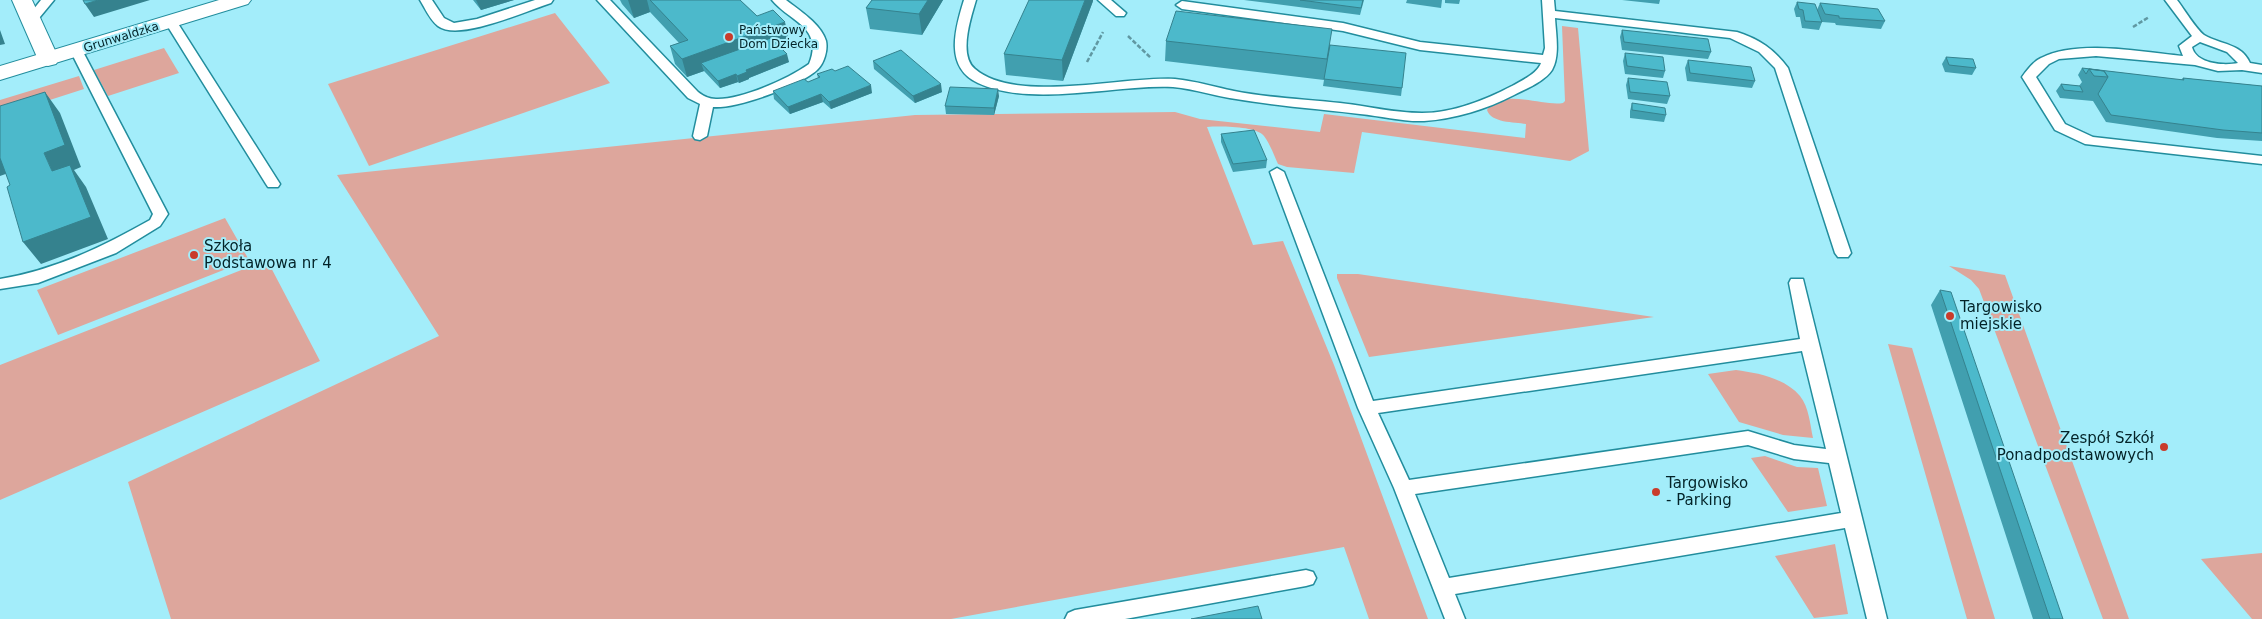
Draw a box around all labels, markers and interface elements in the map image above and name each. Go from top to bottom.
street label: Grunwaldzka [82,19,160,55]
place label: Państwowy Dom Dziecka [739,23,818,51]
marker: Państwowy Dom Dziecka [723,31,735,43]
place label: Szkoła Podstawowa nr 4 [204,237,332,272]
marker: Szkoła Podstawowa nr 4 [188,249,200,261]
place label: Targowisko miejskie [1959,298,2042,333]
marker: Targowisko miejskie [1944,310,1956,322]
place label: Zespół Szkół Ponadpodstawowych [1997,429,2155,464]
marker: Zespół Szkół Ponadpodstawowych [2158,441,2170,453]
place label: Targowisko - Parking [1665,474,1748,509]
marker: Targowisko - Parking [1650,486,1662,498]

